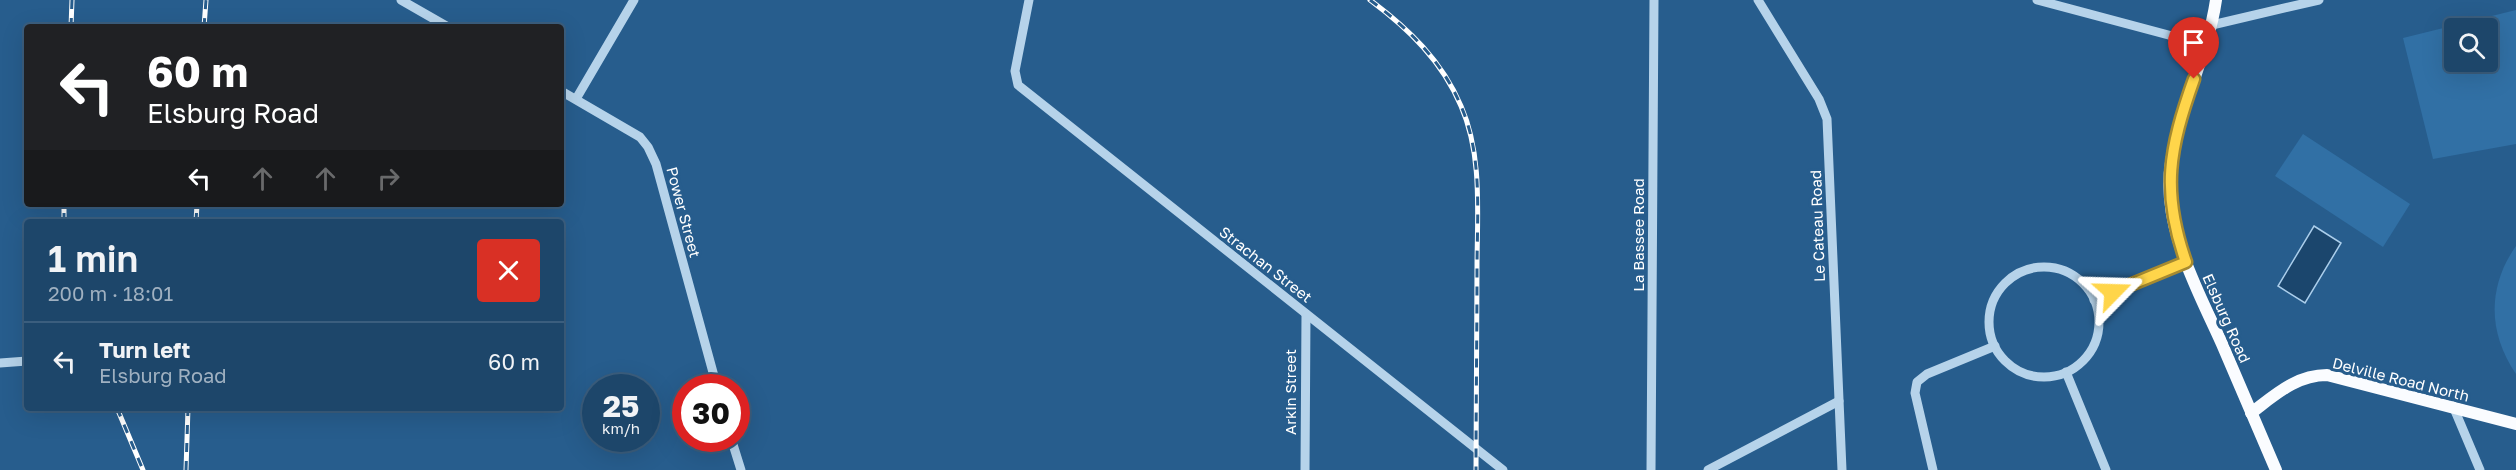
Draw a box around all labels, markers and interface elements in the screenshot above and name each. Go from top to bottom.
pin [2168,17,2219,79]
map controls [2444,18,2498,72]
button: search [2444,18,2498,72]
icon: arrive [2177,26,2210,59]
text: 60 m [147,46,248,96]
icon: left [48,48,126,126]
text: Elsburg Road [147,97,319,129]
icon: left [183,162,216,195]
icon: ahead [246,162,279,195]
icon: ahead [309,162,342,195]
icon: right [372,162,405,195]
street label: Power Street [663,165,705,259]
street label: Le Cateau Road [1806,170,1828,282]
street label: La Bassee Road [1629,178,1647,292]
street label: Strachan Street [1216,222,1316,306]
text: 1 min [48,237,138,280]
button: close [477,239,540,302]
position arrow [2081,260,2145,324]
street label: Elsburg Road [2199,271,2255,365]
text: 200 m · 18:01 [48,281,173,305]
text: Turn left [99,336,190,363]
icon: left [48,345,81,378]
text: 60 m [488,348,540,375]
street label: Arkin Street [1281,349,1299,435]
street label: Delville Road North [2331,353,2471,405]
text: Elsburg Road [99,363,227,387]
speed limit sign: 30 [672,374,750,452]
text: 25 [603,388,639,424]
text: km/h [602,419,640,437]

